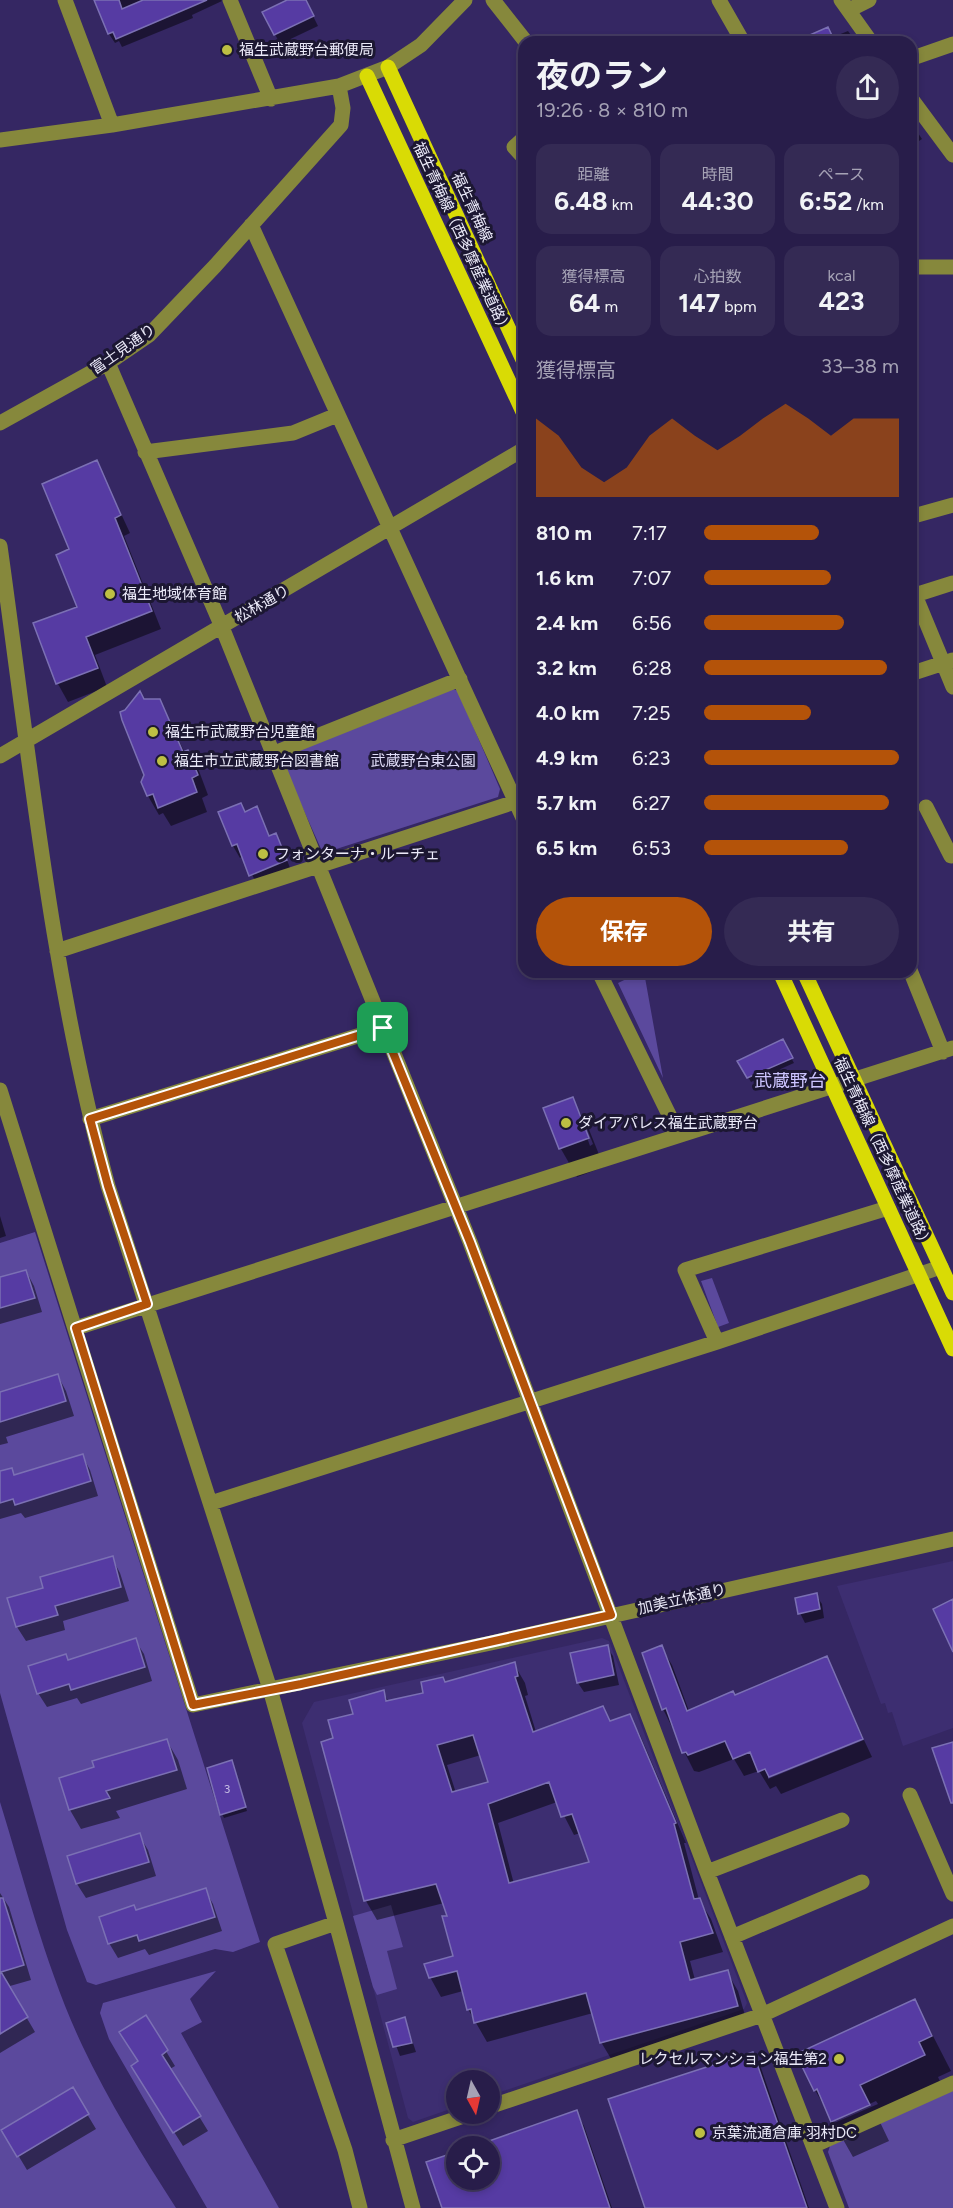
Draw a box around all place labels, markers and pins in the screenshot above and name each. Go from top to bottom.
place label: 福生武蔵野台郵便局 [239,41,374,59]
marker: 福生武蔵野台郵便局 [220,43,234,57]
place label: 福生地域体育館 [122,585,227,603]
marker: 福生地域体育館 [103,587,117,601]
place label: 福生市武蔵野台児童館 [165,723,315,741]
marker: 福生市武蔵野台児童館 [146,725,160,739]
place label: 福生市立武蔵野台図書館 [174,752,339,770]
marker: 福生市立武蔵野台図書館 [155,754,169,768]
place label: フォンターナ・ルーチェ [275,845,440,863]
marker: フォンターナ・ルーチェ [256,847,270,861]
pin [357,1002,408,1053]
place label: ダイアパレス福生武蔵野台 [578,1114,758,1132]
marker: ダイアパレス福生武蔵野台 [559,1116,573,1130]
place label: レクセルマンション福生第2 [639,2050,827,2068]
marker: レクセルマンション福生第2 [832,2052,846,2066]
place label: 京葉流通倉庫 羽村DC [712,2124,857,2142]
marker: 京葉流通倉庫 羽村DC [693,2126,707,2140]

